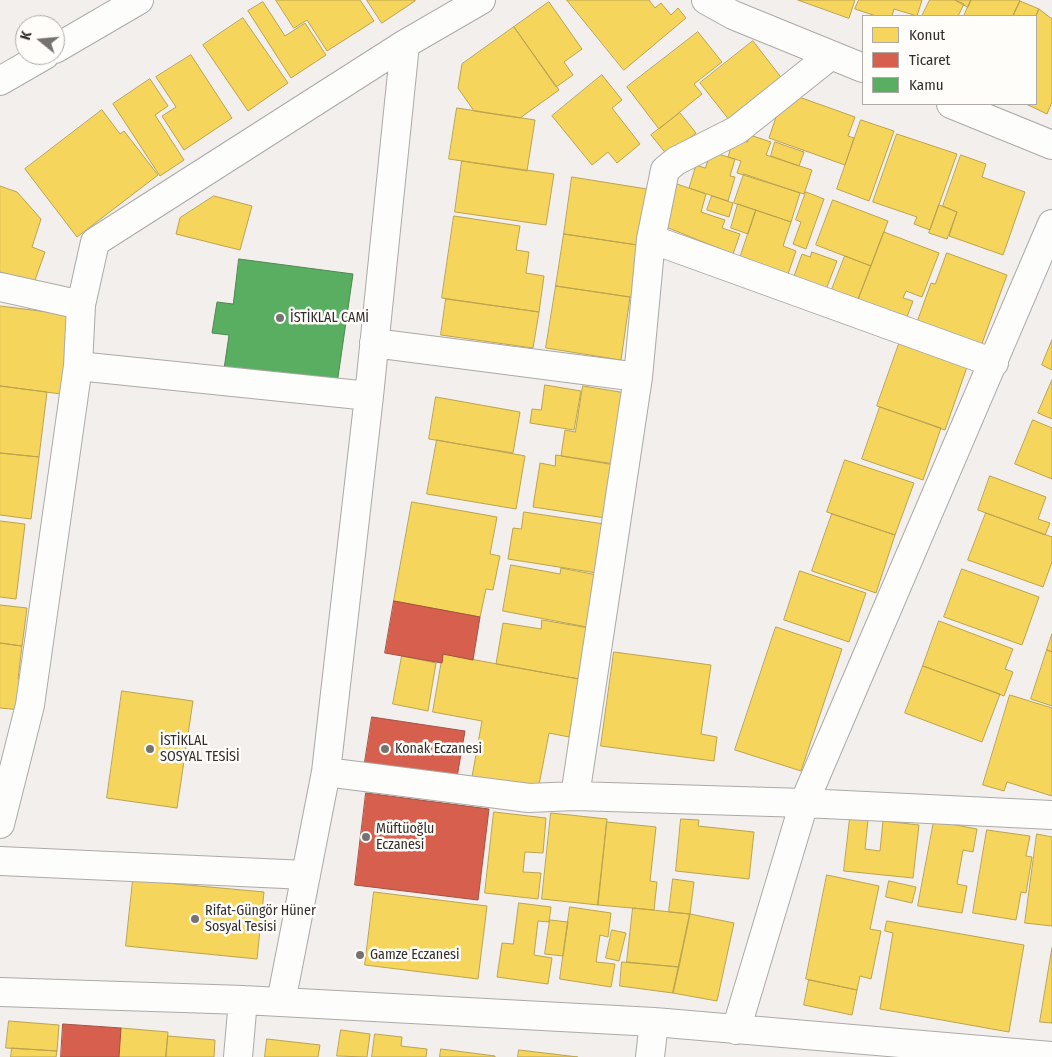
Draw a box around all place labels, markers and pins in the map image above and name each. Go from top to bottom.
place label: İSTİKLAL CAMİ [290,310,369,326]
marker: İSTİKLAL CAMİ [274,312,286,324]
place label: İSTİKLAL SOSYAL TESİSİ [160,733,240,766]
place label: Konak Eczanesi [395,741,482,757]
marker: İSTİKLAL SOSYAL TESİSİ [144,743,156,755]
marker: Konak Eczanesi [379,743,391,755]
place label: Müftüoğlu Eczanesi [376,821,434,854]
marker: Müftüoğlu Eczanesi [360,831,372,843]
place label: Rifat-Güngör Hüner Sosyal Tesisi [205,903,316,936]
marker: Rifat-Güngör Hüner Sosyal Tesisi [189,913,201,925]
place label: Gamze Eczanesi [370,947,460,963]
marker: Gamze Eczanesi [354,949,366,961]

